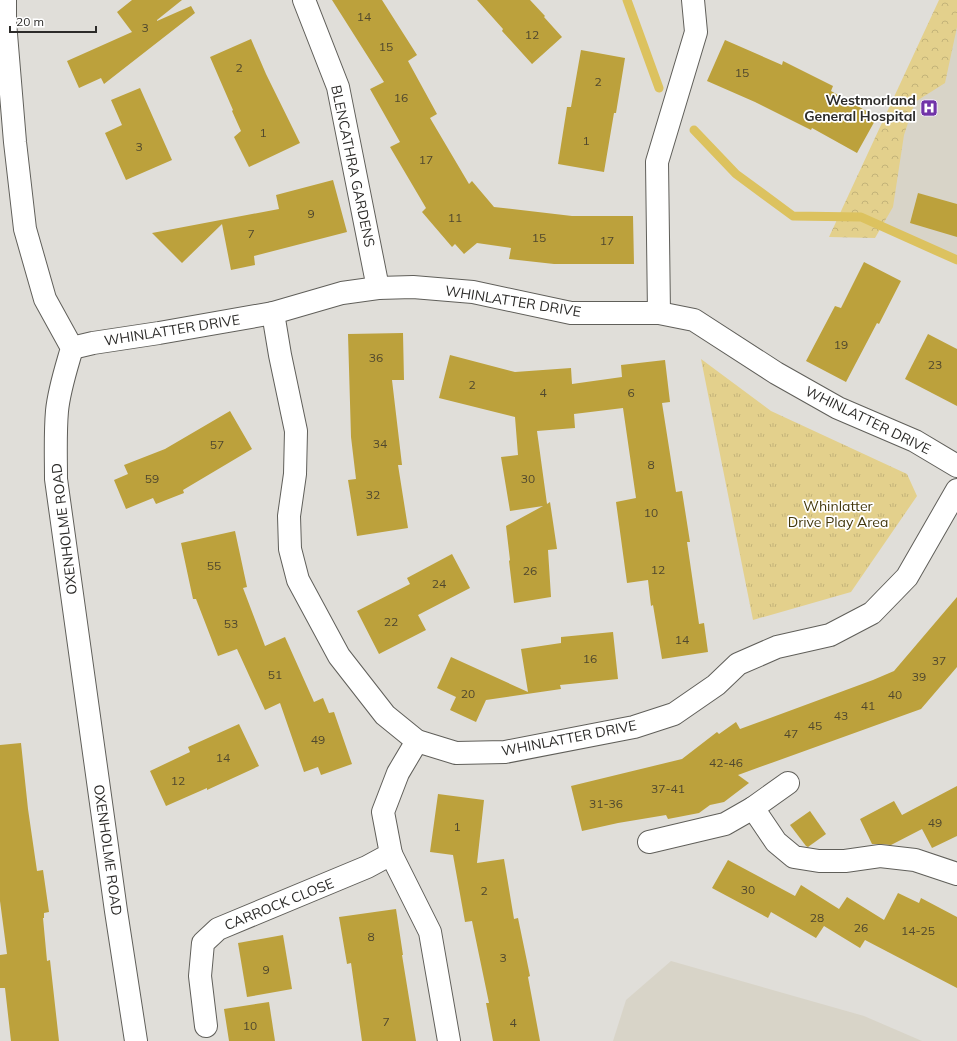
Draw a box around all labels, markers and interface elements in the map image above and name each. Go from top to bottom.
scale bar [10,8,96,34]
house number: 14 [357,9,371,24]
text: 20 m [16,14,44,29]
house number: 3 [141,20,149,35]
house number: 12 [525,27,539,42]
house number: 15 [379,39,393,54]
house number: 2 [235,60,243,75]
house number: 15 [735,65,749,80]
house number: 2 [594,74,602,89]
street label: BLENCATHRA GARDENS [327,83,379,249]
house number: 16 [394,90,408,105]
place label: Westmorland General Hospital [804,91,916,125]
hospital icon: Westmorland General Hospital [919,98,939,118]
house number: 1 [259,125,267,140]
house number: 1 [582,133,590,148]
house number: 3 [135,139,143,154]
house number: 17 [419,152,433,167]
house number: 9 [307,206,315,221]
house number: 11 [448,210,462,225]
house number: 7 [247,226,255,241]
house number: 15 [532,230,546,245]
house number: 17 [600,233,614,248]
street label: WHINLATTER DRIVE [444,281,582,321]
street label: WHINLATTER DRIVE [103,310,241,350]
house number: 19 [834,337,848,352]
house number: 36 [369,350,383,365]
house number: 23 [928,357,942,372]
house number: 2 [468,377,476,392]
street label: WHINLATTER DRIVE [802,382,934,458]
house number: 4 [539,385,547,400]
house number: 6 [627,385,635,400]
house number: 34 [373,436,387,451]
house number: 57 [210,437,224,452]
house number: 8 [647,457,655,472]
street label: OXENHOLME ROAD [47,462,81,596]
house number: 59 [145,471,159,486]
house number: 30 [521,471,535,486]
house number: 32 [366,487,380,502]
park label: Whinlatter Drive Play Area [788,497,888,531]
house number: 10 [644,505,658,520]
house number: 55 [207,558,221,573]
house number: 12 [651,562,665,577]
house number: 26 [523,563,537,578]
house number: 24 [432,576,446,591]
house number: 22 [384,614,398,629]
house number: 53 [224,616,238,631]
house number: 14 [675,632,689,647]
house number: 16 [583,651,597,666]
house number: 37 [932,653,946,668]
house number: 51 [268,667,282,682]
house number: 39 [912,669,926,684]
house number: 20 [461,686,475,701]
house number: 40 [888,687,902,702]
house number: 41 [861,698,875,713]
house number: 43 [834,708,848,723]
street label: WHINLATTER DRIVE [500,716,638,760]
house number: 45 [808,718,822,733]
house number: 47 [784,726,798,741]
house number: 49 [311,732,325,747]
house number: 14 [216,750,230,765]
house number: 42-46 [709,755,743,770]
house number: 12 [171,773,185,788]
house number: 37-41 [651,781,685,796]
street label: OXENHOLME ROAD [90,783,126,917]
house number: 31-36 [589,796,623,811]
house number: 49 [928,815,942,830]
house number: 1 [453,819,461,834]
street label: CARROCK CLOSE [222,874,336,934]
house number: 30 [741,882,755,897]
house number: 2 [480,883,488,898]
house number: 28 [810,910,824,925]
house number: 26 [854,920,868,935]
house number: 14-25 [901,923,935,938]
house number: 8 [367,929,375,944]
house number: 3 [499,950,507,965]
house number: 9 [262,962,270,977]
house number: 7 [382,1014,390,1029]
house number: 4 [509,1015,517,1030]
house number: 10 [243,1018,257,1033]

